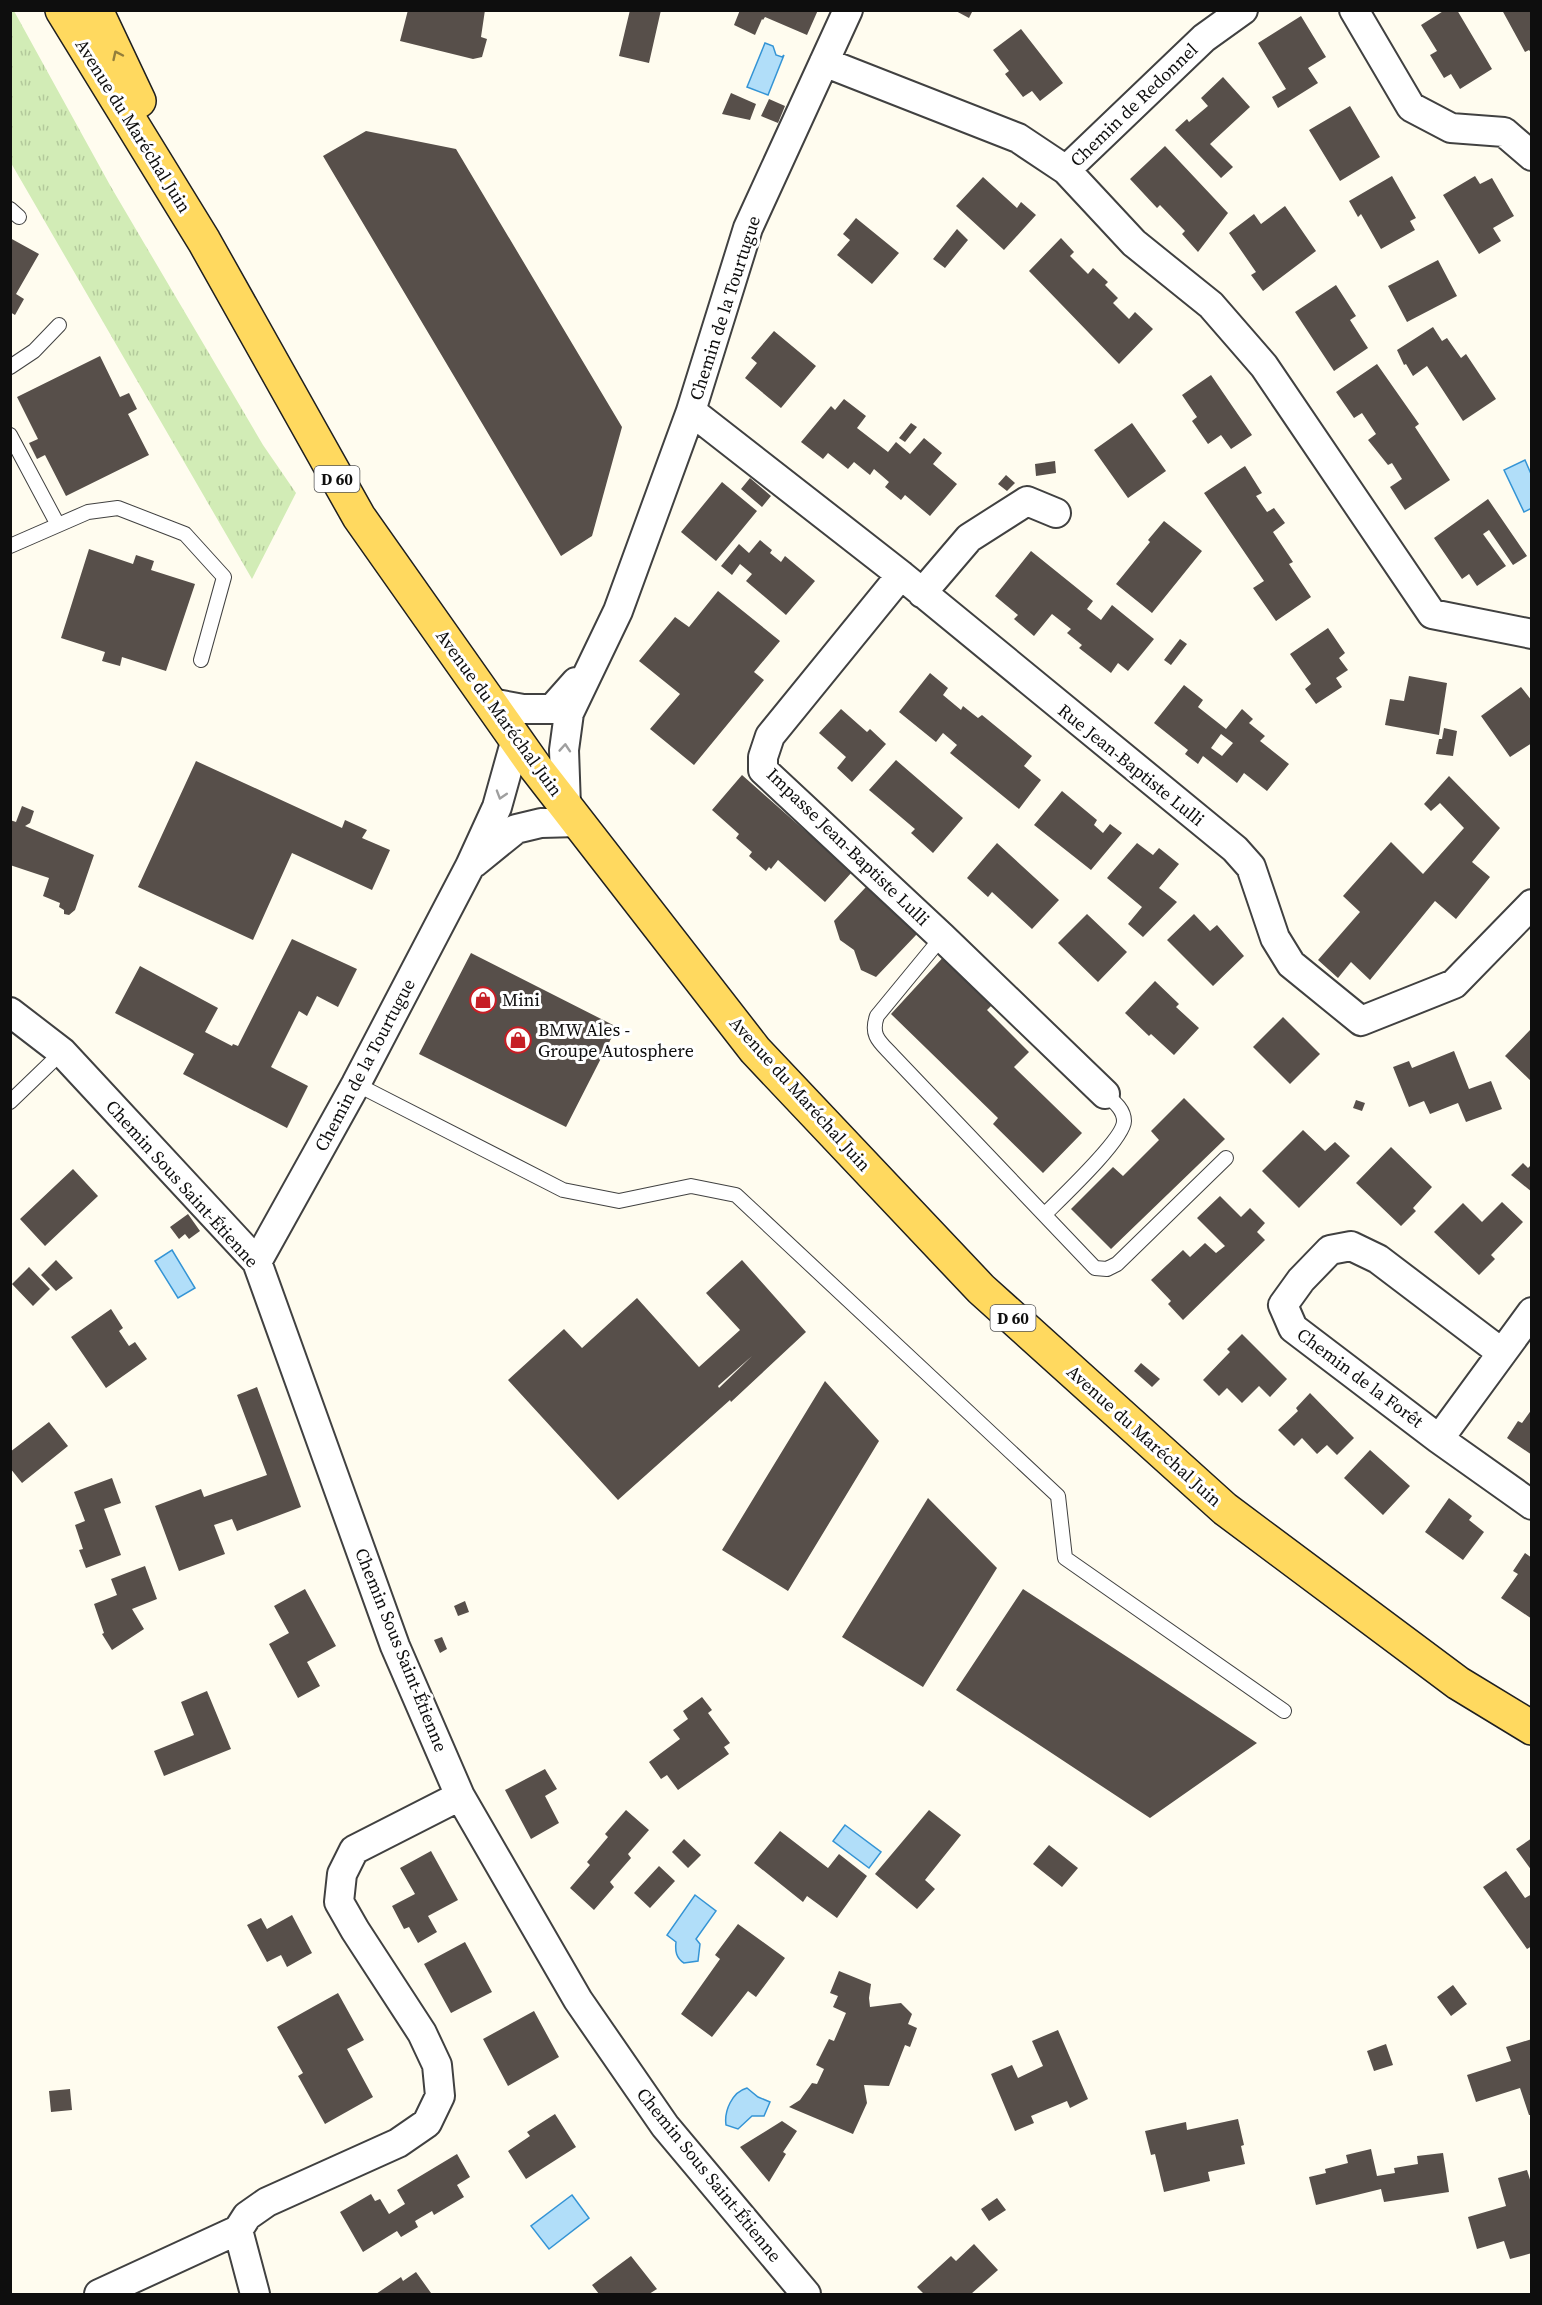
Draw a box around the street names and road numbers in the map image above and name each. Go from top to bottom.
street label: Avenue du Maréchal Juin [70,34,197,218]
street label: Chemin de Redonnel [1064,37,1203,172]
street label: Chemin de la Tourtugue [683,212,766,403]
road number: D 60 [314,466,360,492]
street label: Avenue du Maréchal Juin [430,624,569,801]
street label: Rue Jean-Baptiste Lulli [1053,698,1210,832]
street label: Impasse Jean-Baptiste Lulli [761,762,935,931]
street label: Chemin de la Tourtugue [308,974,421,1156]
street label: Avenue du Maréchal Juin [724,1011,877,1177]
street label: Chemin Sous Saint-Étienne [100,1094,265,1273]
road number: D 60 [990,1305,1036,1331]
street label: Chemin de la Forêt [1292,1322,1429,1433]
street label: Avenue du Maréchal Juin [1061,1359,1227,1512]
street label: Chemin Sous Saint-Étienne [349,1544,454,1755]
street label: Chemin Sous Saint-Étienne [631,2082,788,2267]

